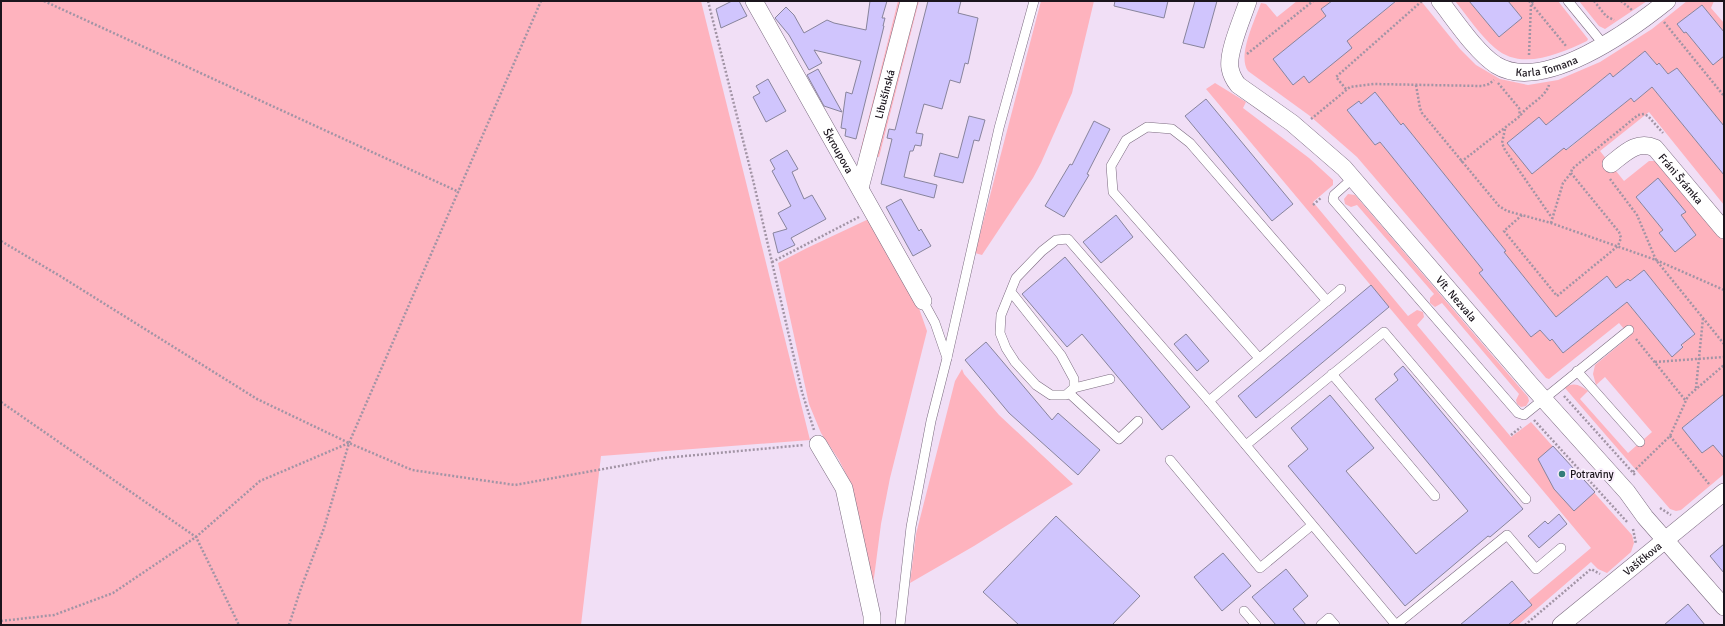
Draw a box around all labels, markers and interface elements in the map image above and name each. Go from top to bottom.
street label: Karla Tomana [1515,53,1580,79]
street label: Libušínská [872,68,898,120]
street label: Škroupova [820,126,856,176]
street label: Fráni Šrámka [1656,151,1706,207]
street label: Vít. Nezvala [1433,274,1480,325]
place label: Potraviny [1570,468,1614,481]
marker: Potraviny [1557,469,1567,479]
street label: Vašíčkova [1621,539,1665,579]

